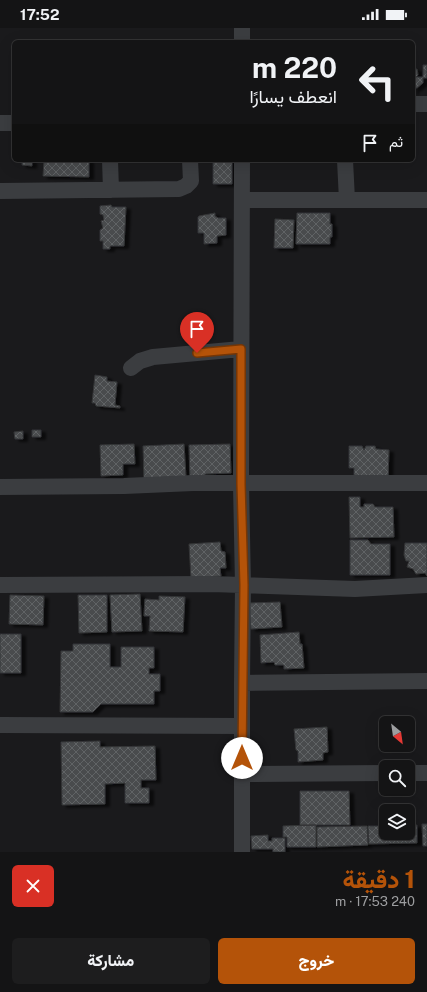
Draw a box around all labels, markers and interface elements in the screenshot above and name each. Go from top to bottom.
text: 17:52 [20,6,60,23]
text: 220 m [252,51,337,84]
icon: left [351,56,403,108]
text: انعطف يسارًا [250,86,337,107]
icon: arrive [359,132,381,154]
text: ثم [389,133,403,150]
pin [180,312,214,353]
icon: arrive [186,318,208,340]
north arrow [379,716,415,752]
map controls [379,716,415,840]
position arrow [221,737,263,779]
button: search [379,760,415,796]
button: layers [379,804,415,840]
button: close [12,865,54,907]
text: 1 دقيقة [342,865,415,893]
text: 240 m · 17:53 [335,894,415,909]
button: مشاركة [12,938,210,984]
button: خروج [218,938,415,984]

